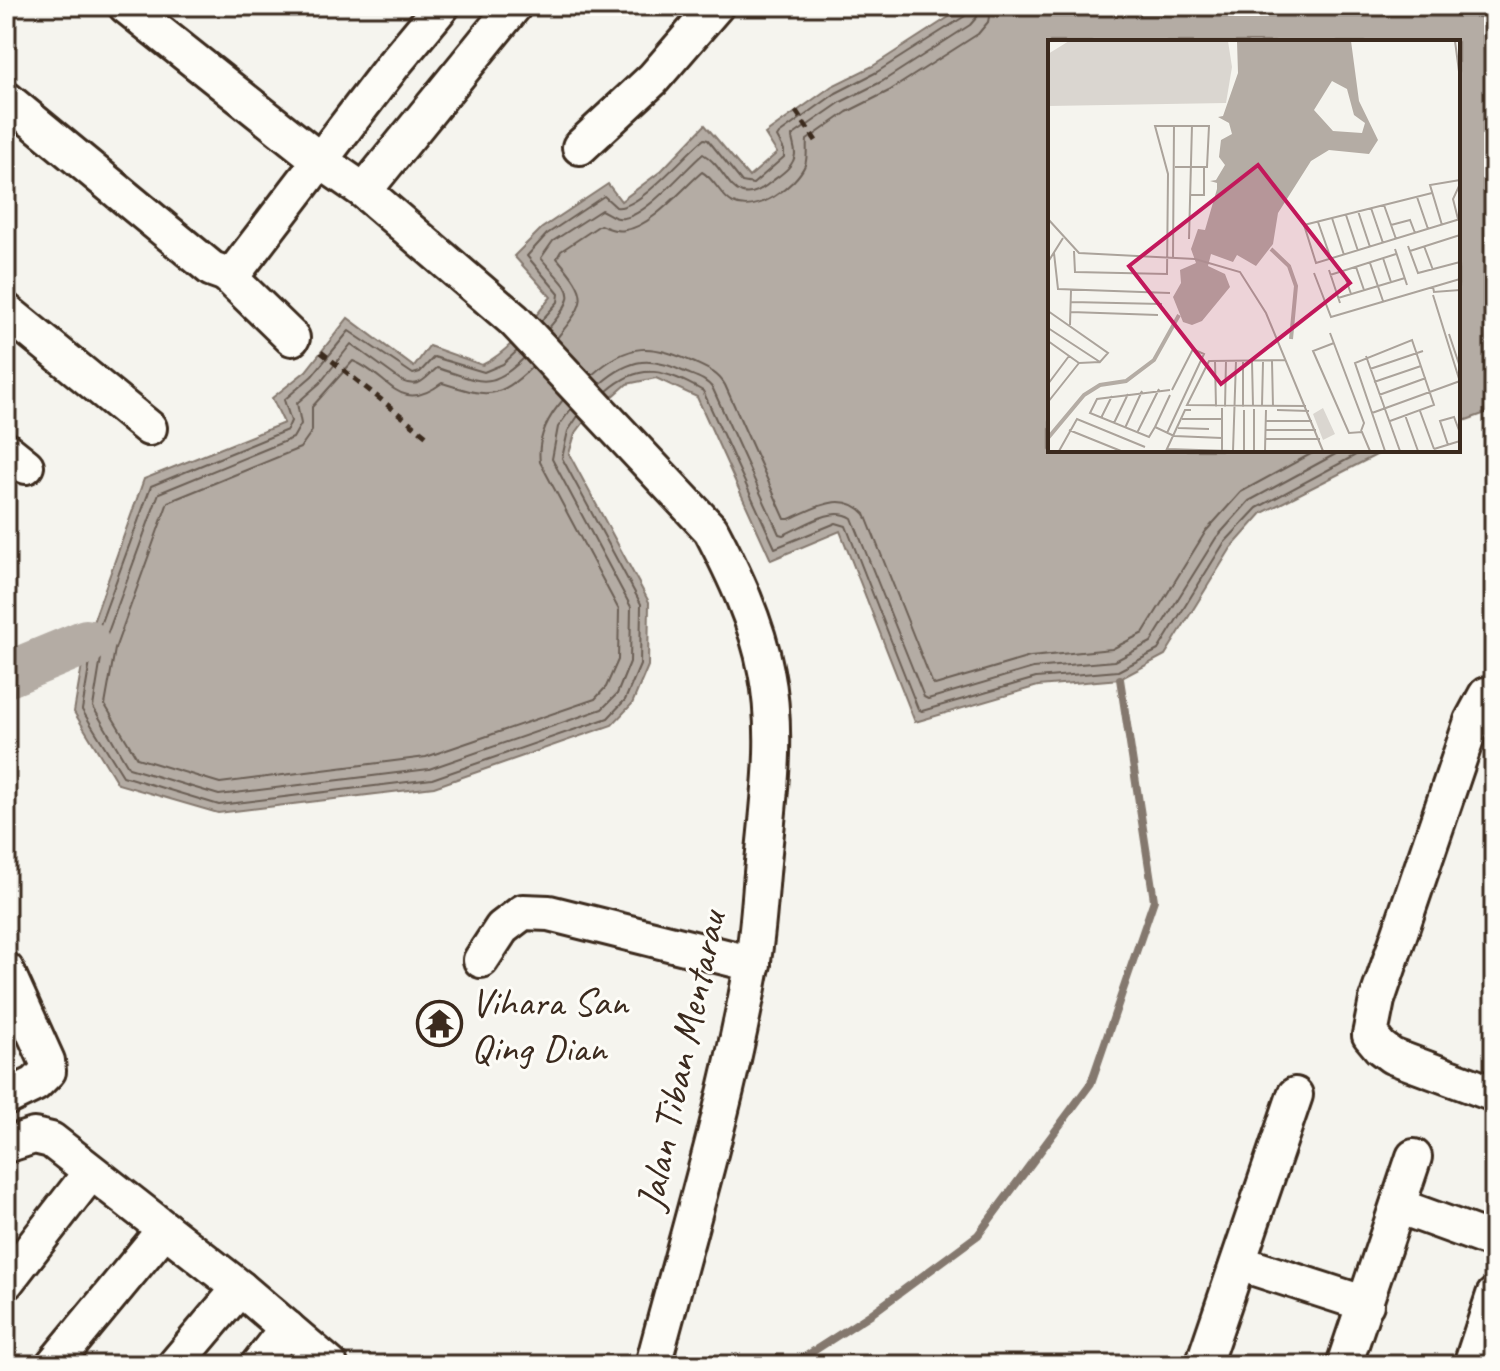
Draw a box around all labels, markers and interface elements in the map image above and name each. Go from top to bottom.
inset map [1048,40,1460,452]
street label: Jalan Tiban Mentarau [624,904,737,1216]
place label: Vihara San Qing Dian [471,977,630,1073]
temple icon: Vihara San Qing Dian [416,1000,464,1048]

